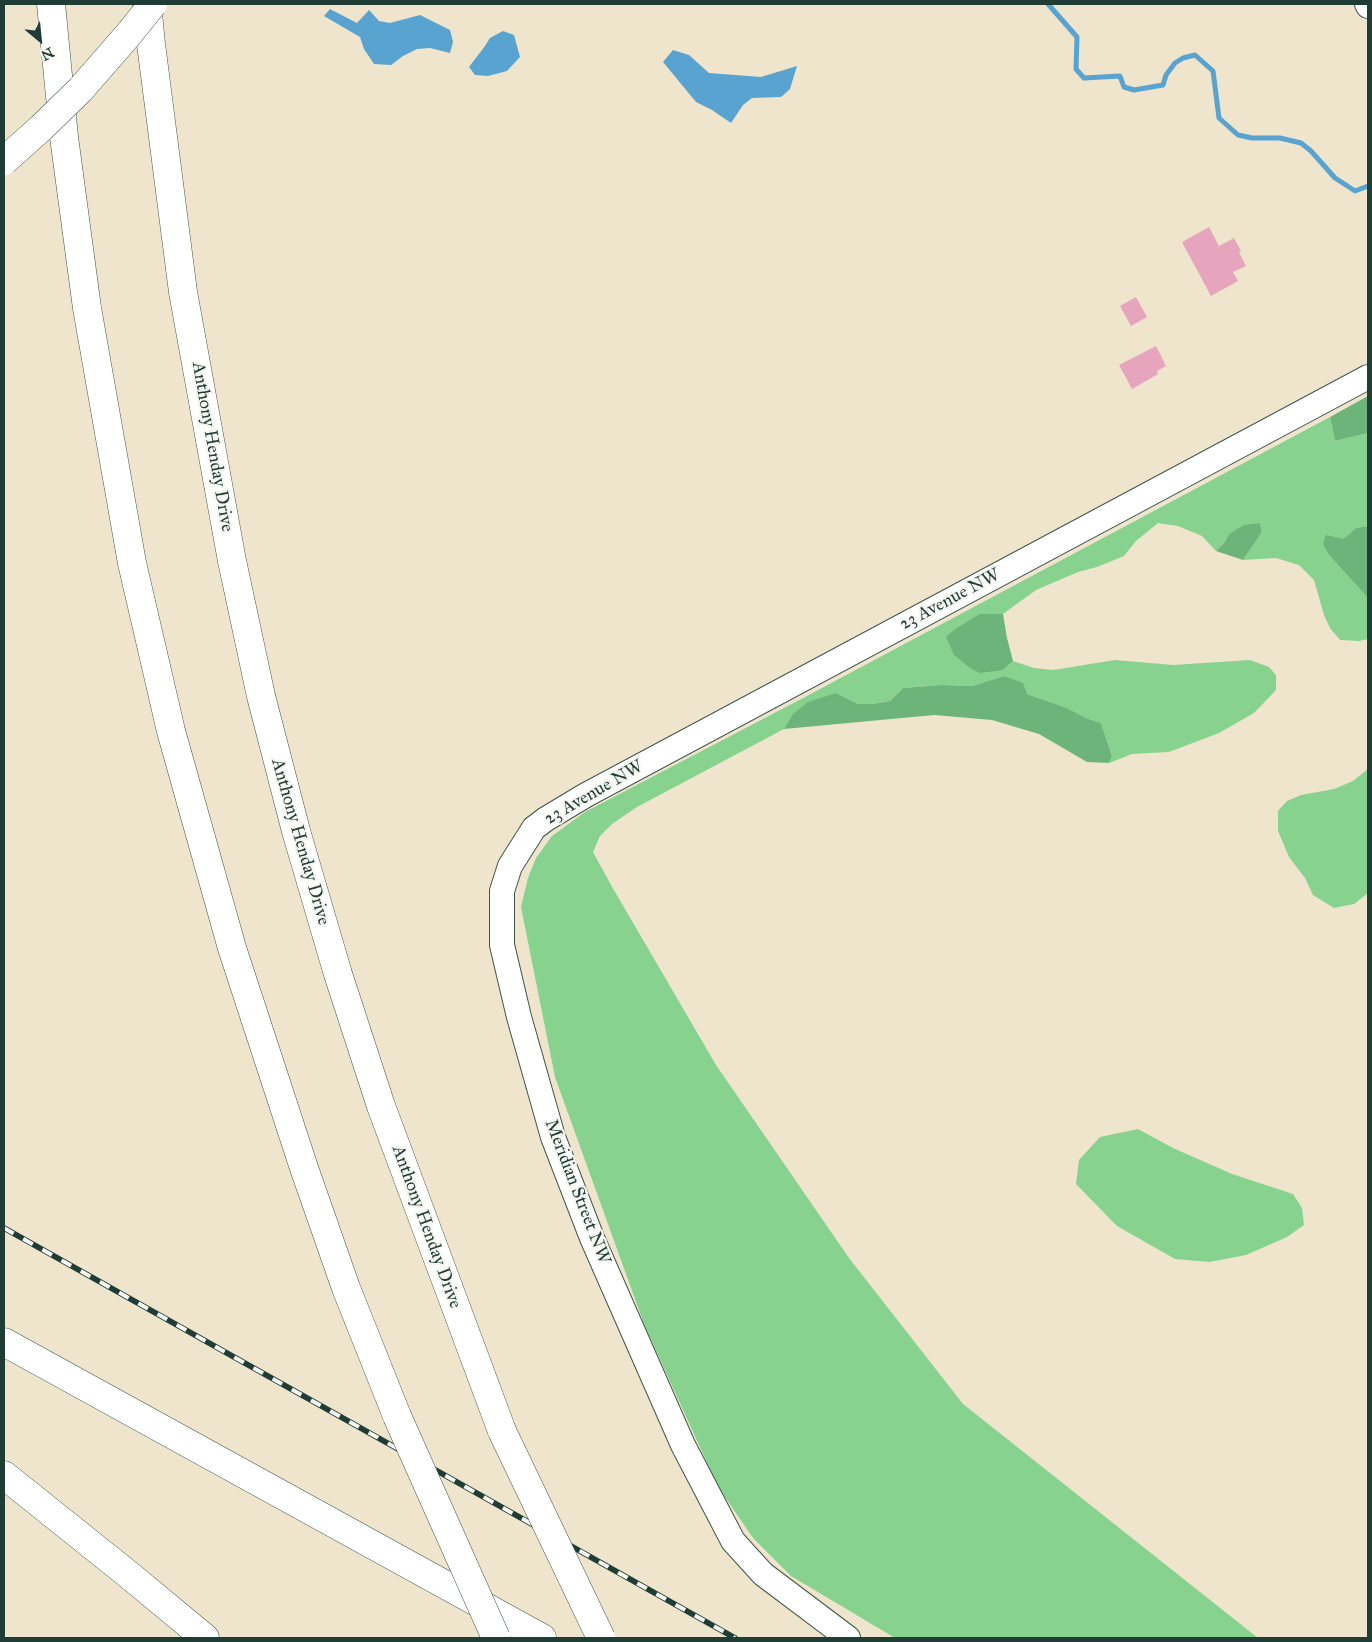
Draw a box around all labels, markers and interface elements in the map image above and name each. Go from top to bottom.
north arrow [15,15,65,65]
text: N [38,43,57,64]
street label: Anthony Henday Drive [186,360,238,534]
street label: 23 Avenue NW [896,565,1004,635]
street label: Anthony Henday Drive [266,756,334,928]
street label: 23 Avenue NW [541,756,647,830]
street label: Meridian Street NW [539,1116,615,1268]
street label: Anthony Henday Drive [386,1143,466,1311]

